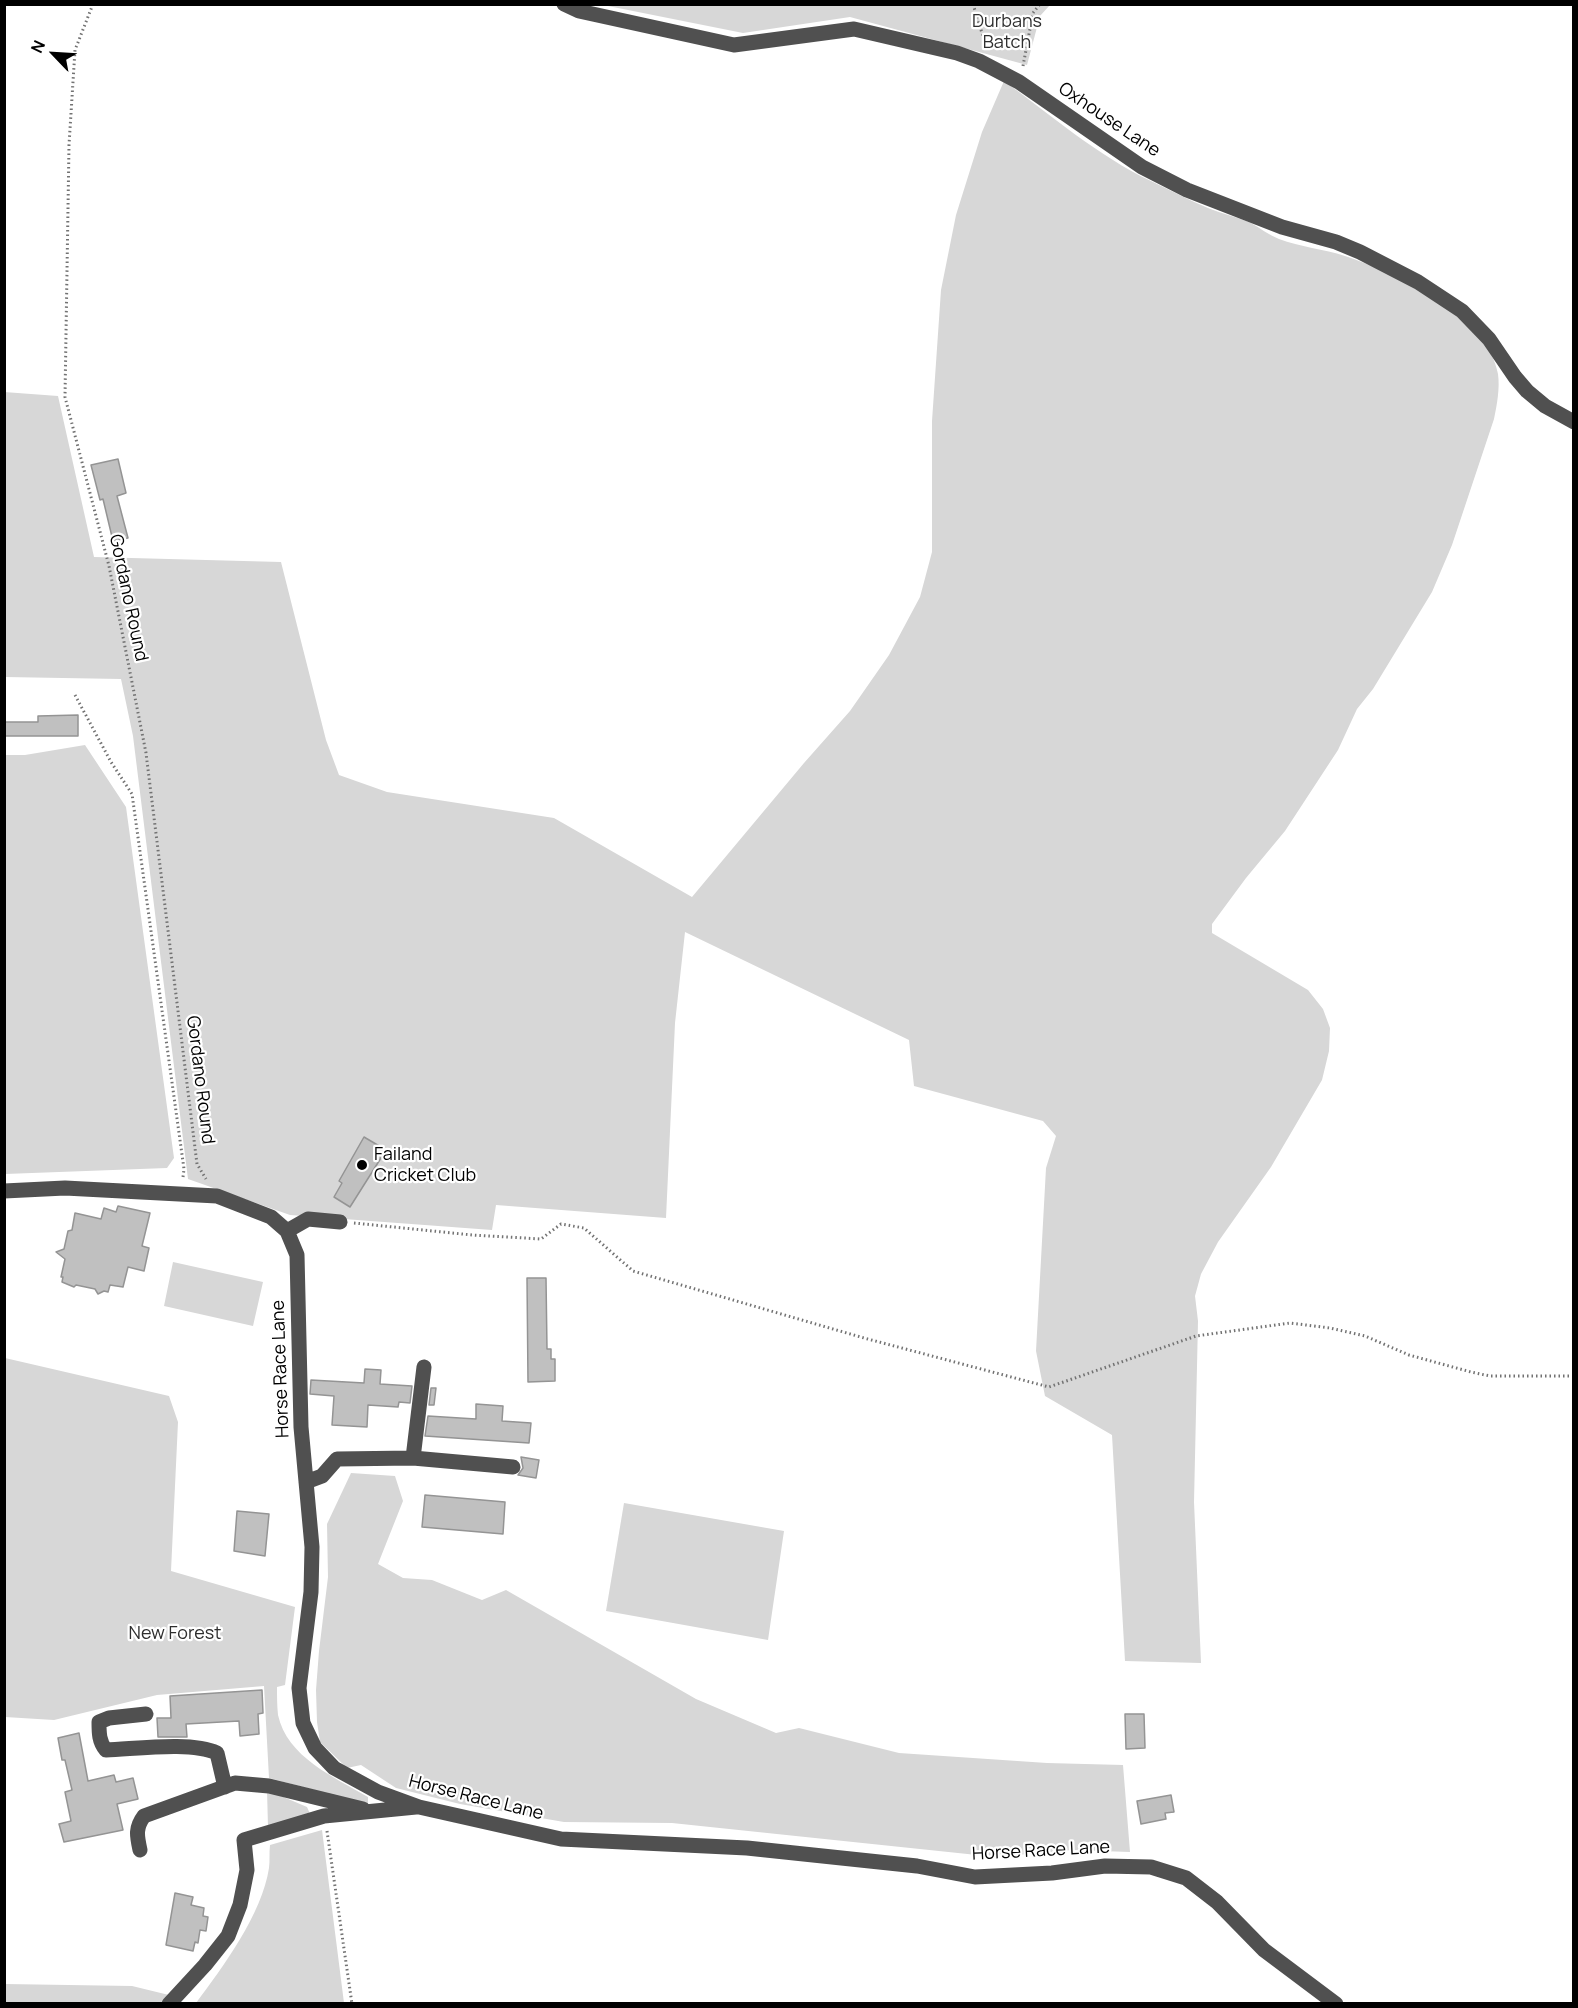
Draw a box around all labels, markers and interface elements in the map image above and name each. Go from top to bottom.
park label: Durbans Batch [972,11,1042,54]
north arrow [24,24,84,84]
text: N [25,37,50,56]
street label: Oxhouse Lane [1054,78,1164,162]
street label: Gordano Round [104,533,152,663]
street label: Gordano Round [181,1015,219,1145]
place label: Failand Cricket Club [374,1144,476,1186]
marker: Failand Cricket Club [355,1158,369,1172]
street label: Horse Race Lane [268,1300,294,1438]
park label: New Forest [129,1623,221,1645]
street label: Horse Race Lane [406,1771,546,1825]
street label: Horse Race Lane [971,1837,1111,1865]

